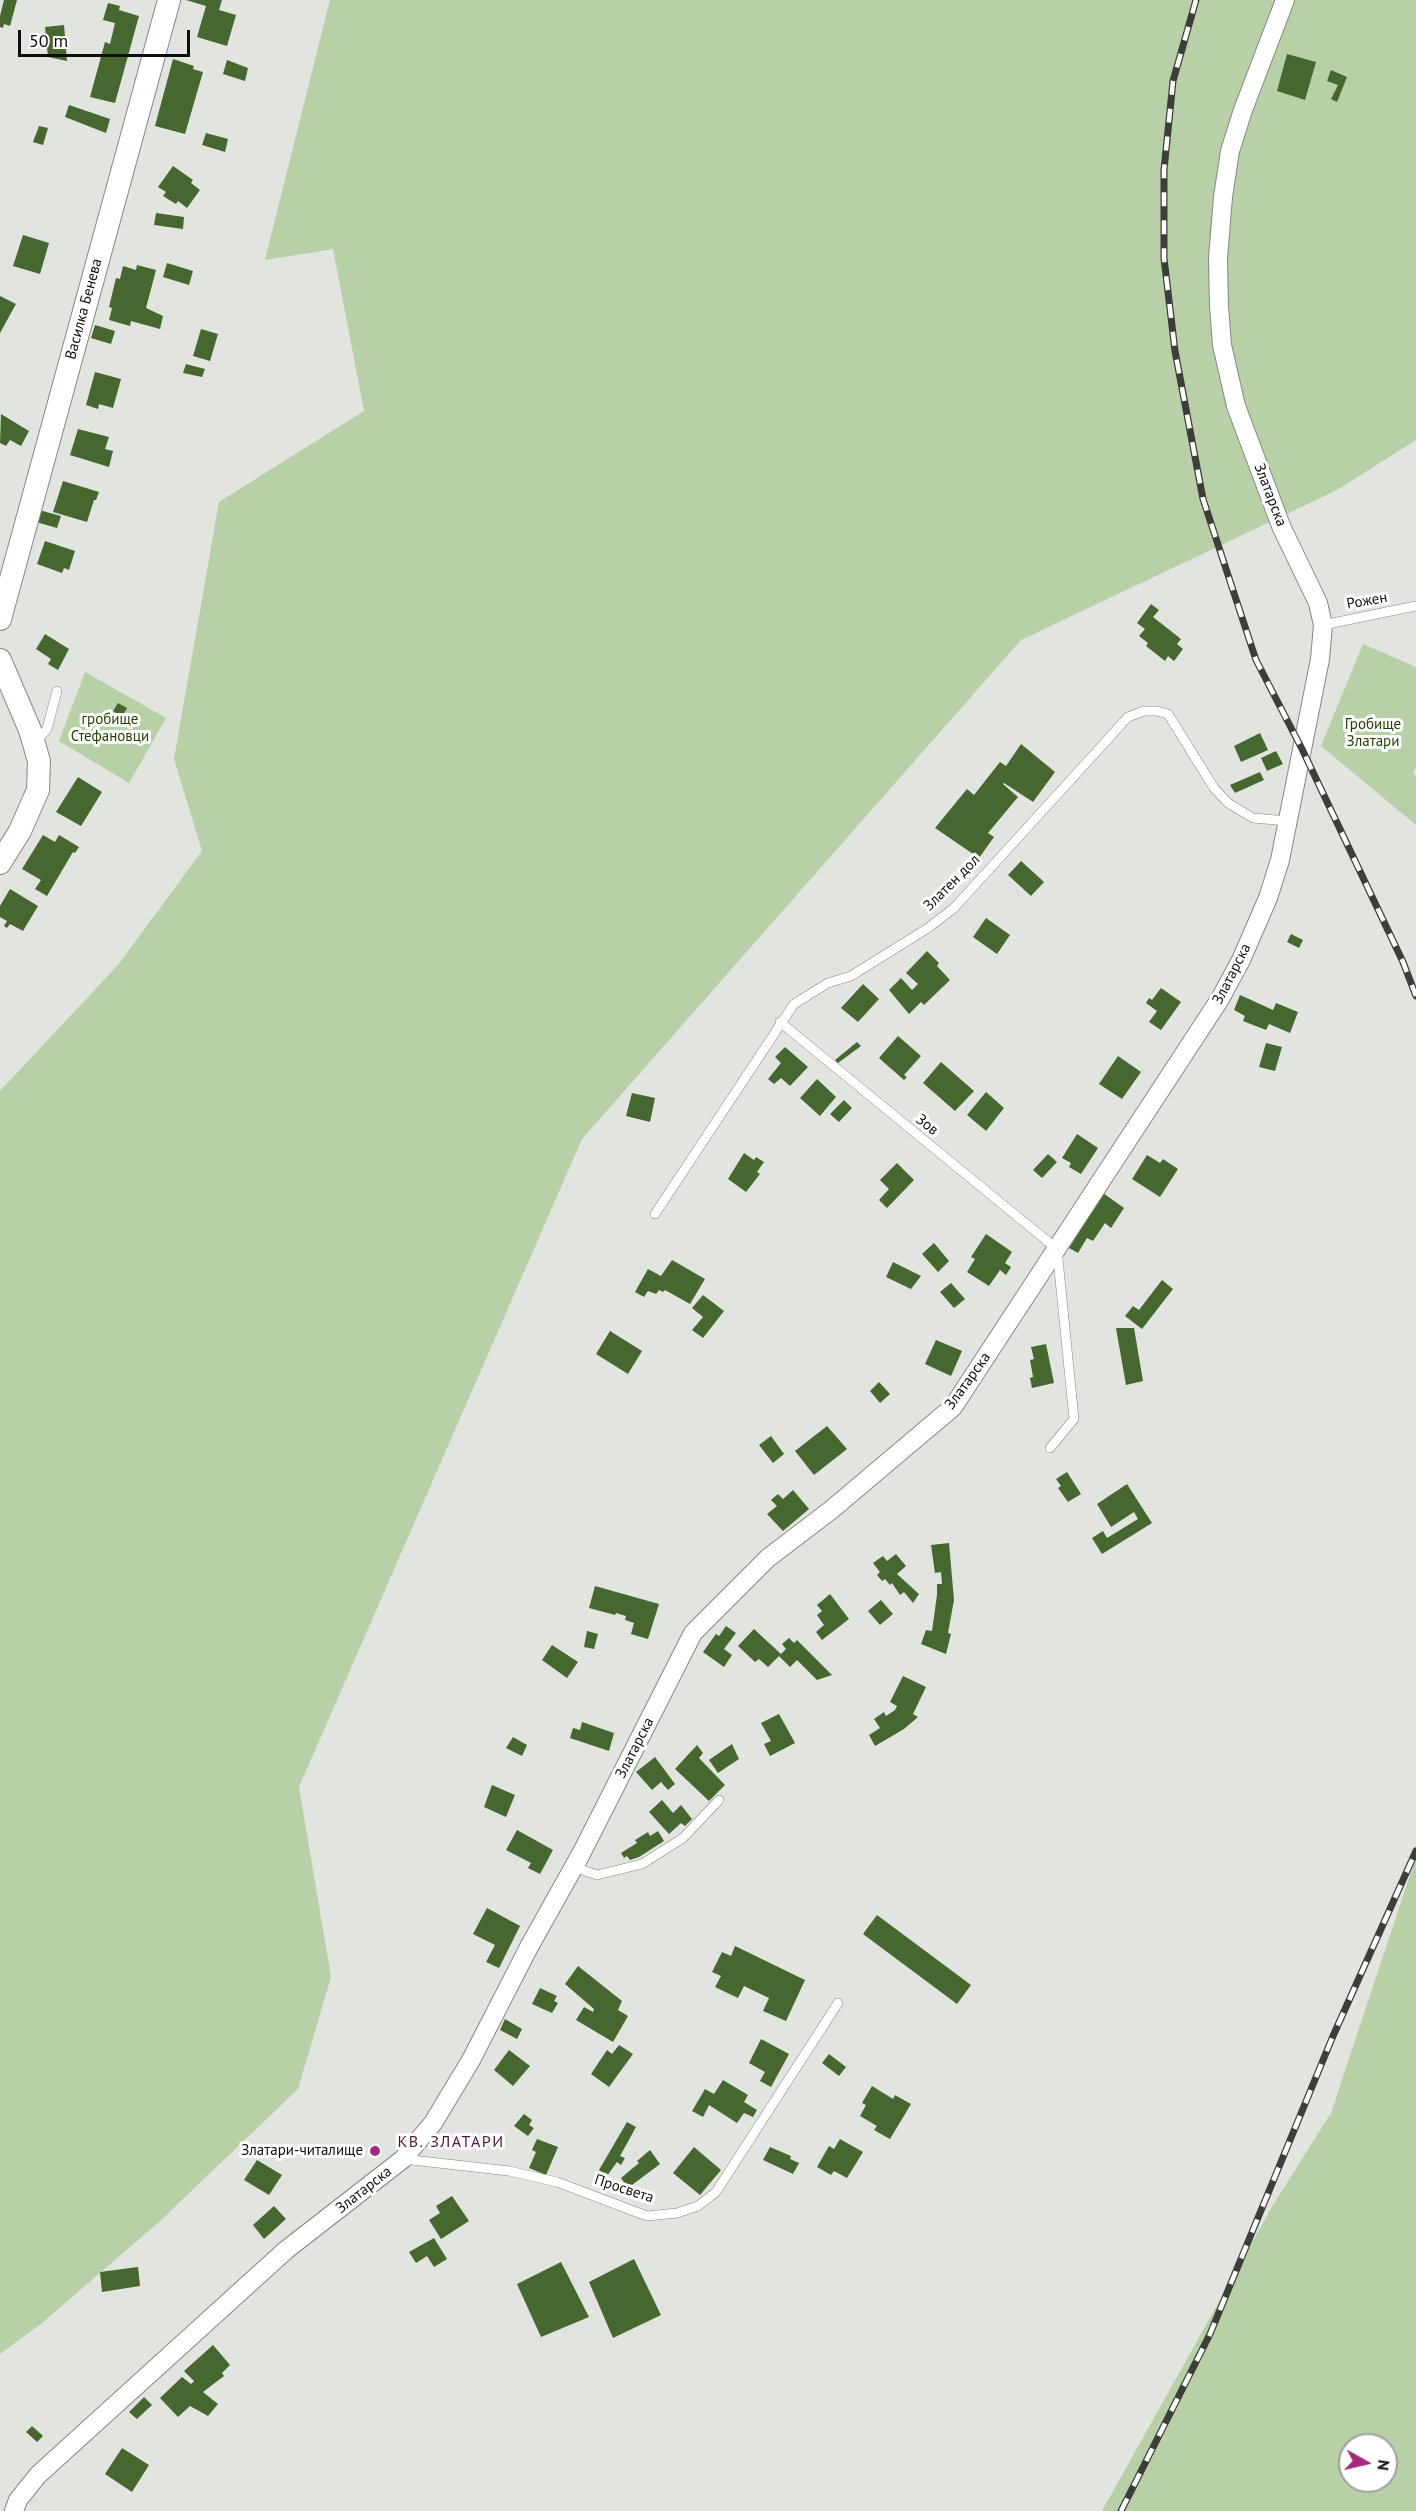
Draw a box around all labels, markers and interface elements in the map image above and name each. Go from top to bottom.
scale bar [21,18,194,56]
text: 50 m [29,29,68,52]
street label: Василка Бенева [62,257,106,361]
street label: Златарска [1250,461,1290,529]
street label: Рожен [1345,589,1389,613]
park label: гробище Стефановци [71,711,149,746]
park label: Гробище Златари [1345,716,1401,751]
street label: Златен дол [920,851,984,915]
street label: Златарска [1209,941,1255,1007]
street label: Зов [912,1111,942,1139]
street label: Златарска [941,1349,995,1413]
street label: Златарска [612,1715,658,1781]
district label: КВ. ЗЛАТАРИ [397,2132,505,2152]
place label: Златари-читалище [241,2142,363,2160]
marker: Златари-читалище [368,2144,382,2158]
street label: Златарска [332,2163,396,2217]
street label: Просвета [592,2171,656,2207]
north arrow [1338,2433,1398,2493]
text: N [1373,2459,1394,2472]

